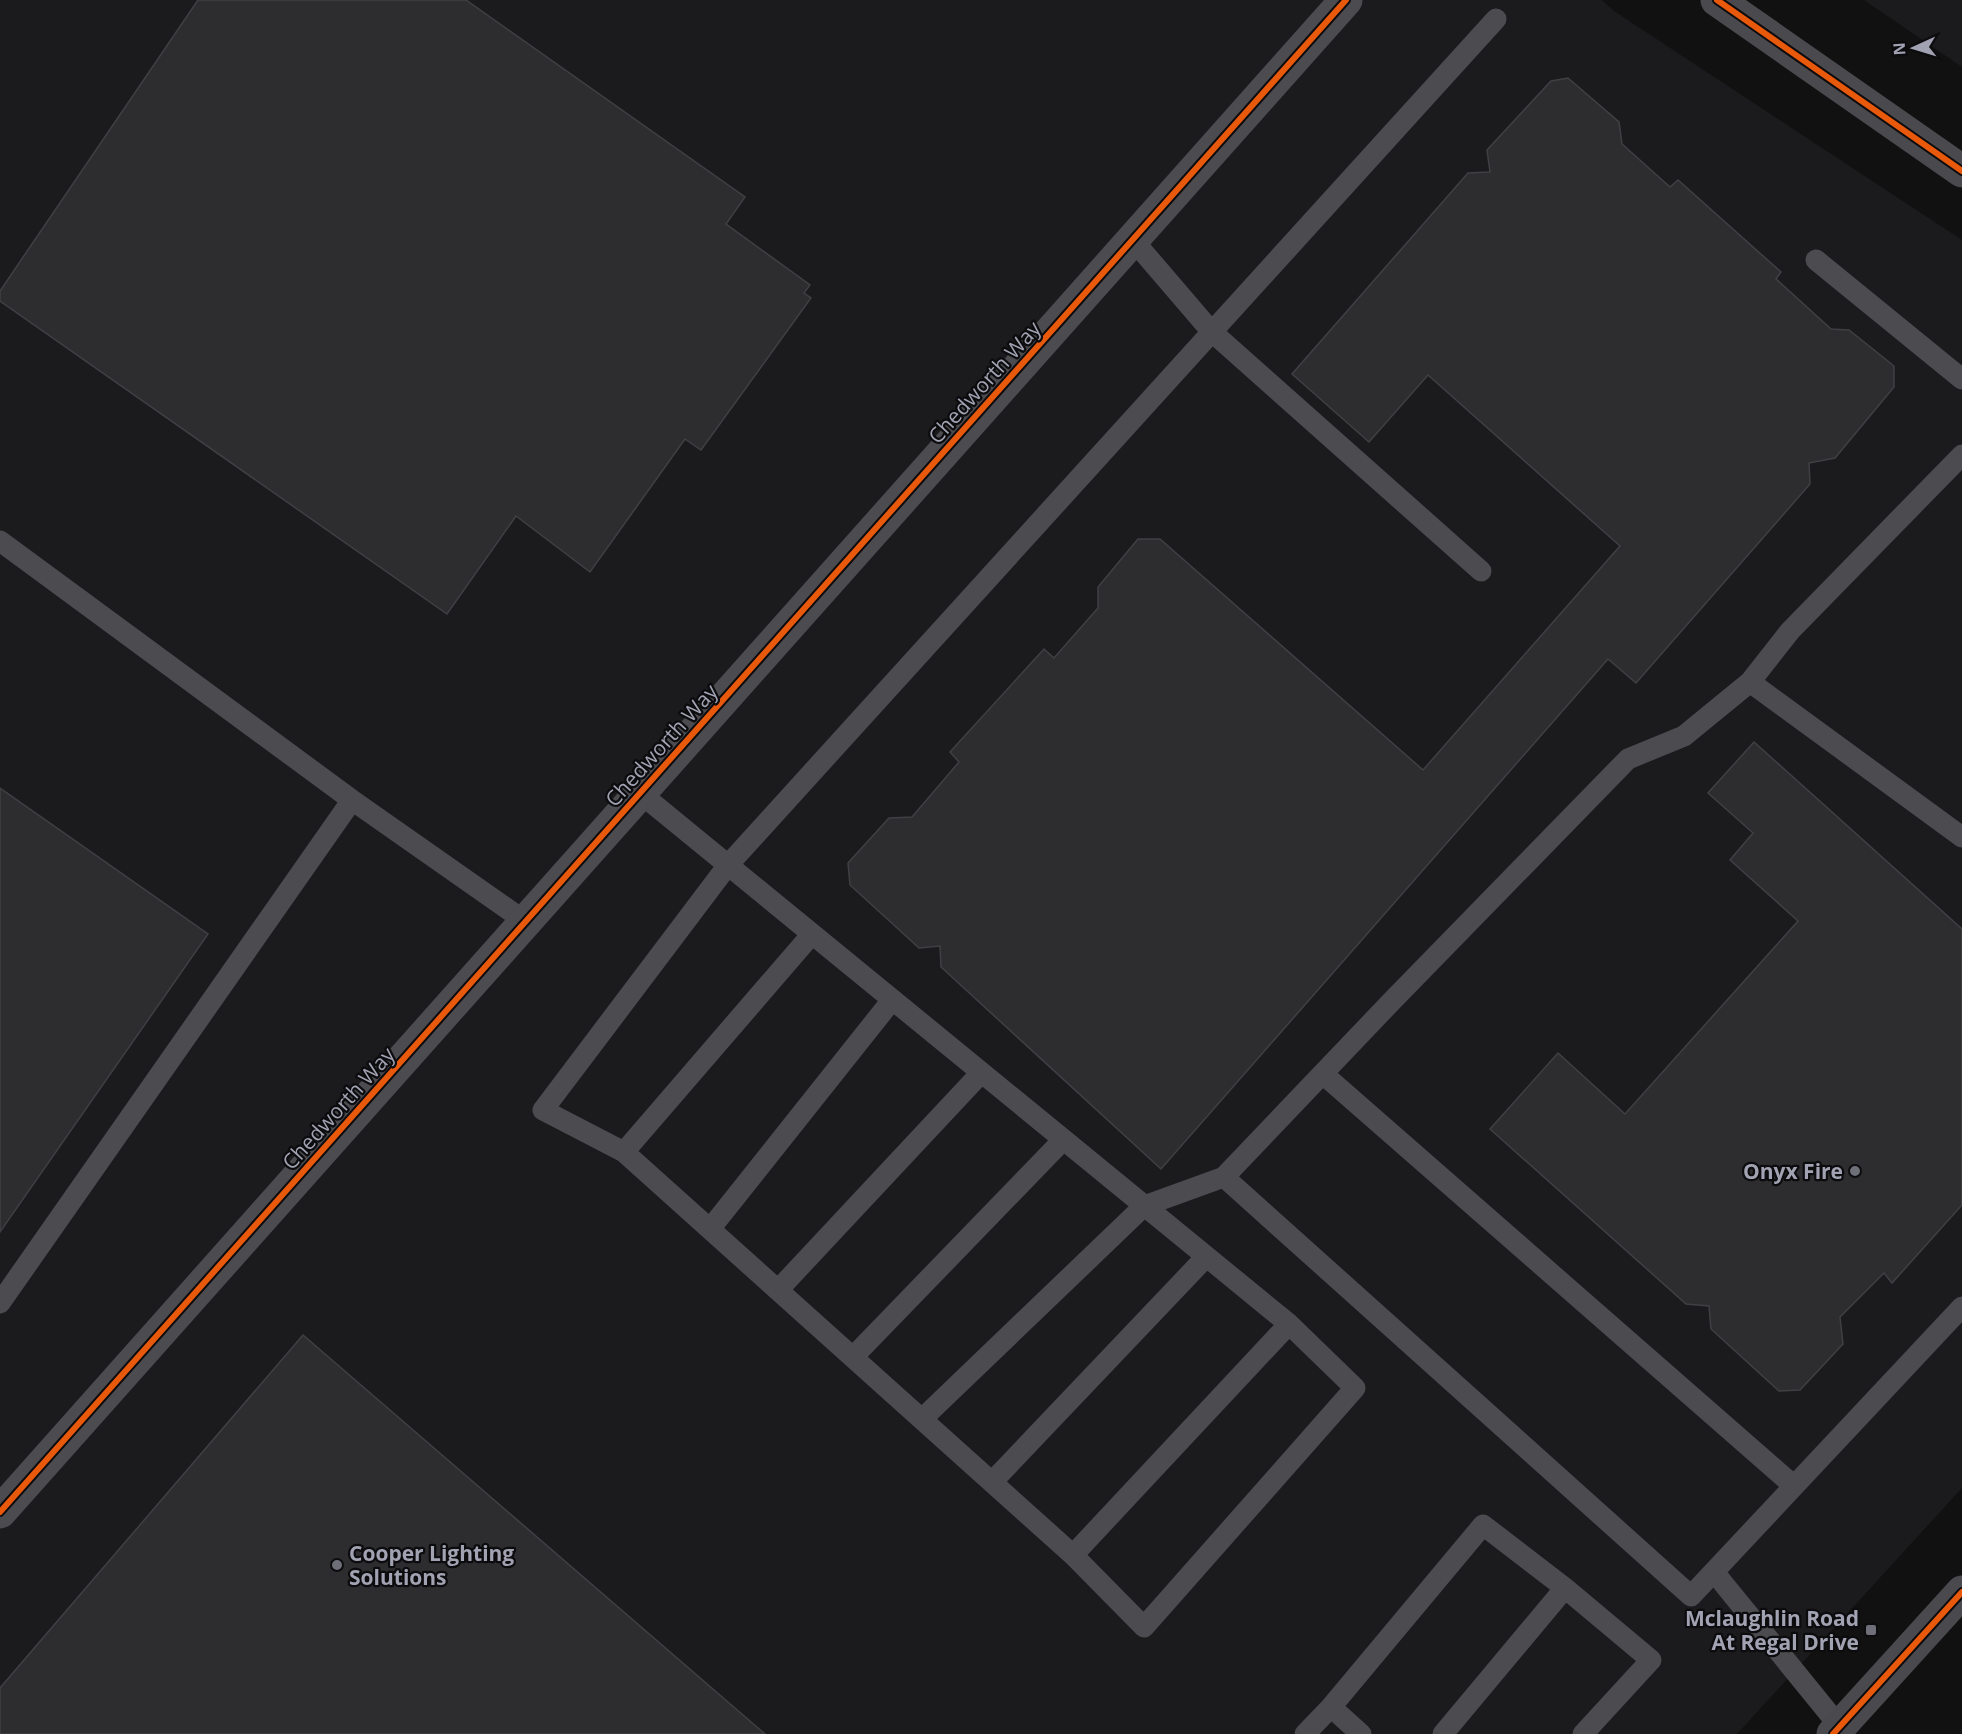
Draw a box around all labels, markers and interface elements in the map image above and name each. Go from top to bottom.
north arrow [1884,18,1944,78]
text: N [1888,42,1910,56]
street label: Chedworth Way [922,314,1047,449]
street label: Chedworth Way [599,677,724,812]
street label: Chedworth Way [276,1040,401,1175]
place label: Onyx Fire [1743,1157,1843,1185]
marker: Onyx Fire [1848,1164,1862,1178]
place label: Cooper Lighting Solutions [349,1539,514,1591]
marker: Cooper Lighting Solutions [330,1558,344,1572]
place label: Mclaughlin Road At Regal Drive [1685,1604,1859,1656]
marker: Mclaughlin Road At Regal Drive [1864,1623,1878,1637]

